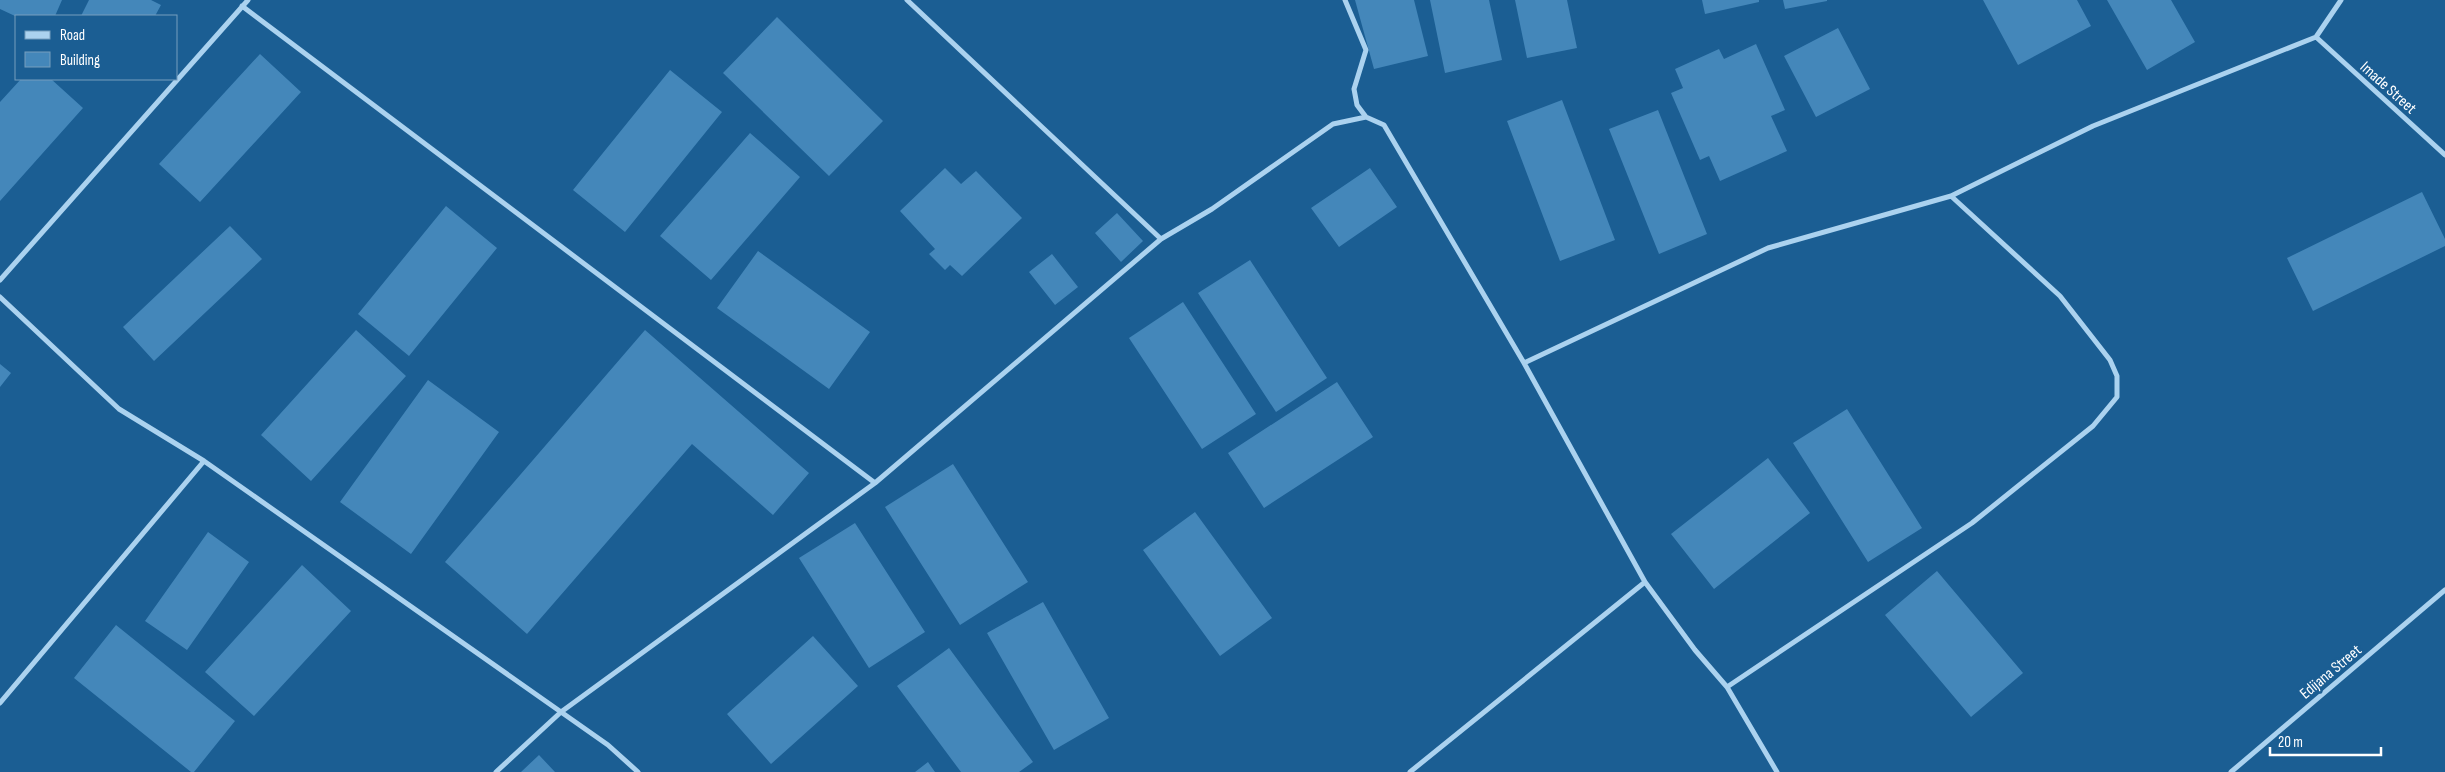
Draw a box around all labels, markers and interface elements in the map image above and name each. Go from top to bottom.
legend [15,15,178,80]
text: Road [60,26,85,45]
text: Building [60,51,100,70]
street label: Imade Street [2356,58,2420,118]
street label: Edijana Street [2296,641,2366,703]
scale bar [2270,724,2381,756]
text: 20 m [2278,733,2303,752]

